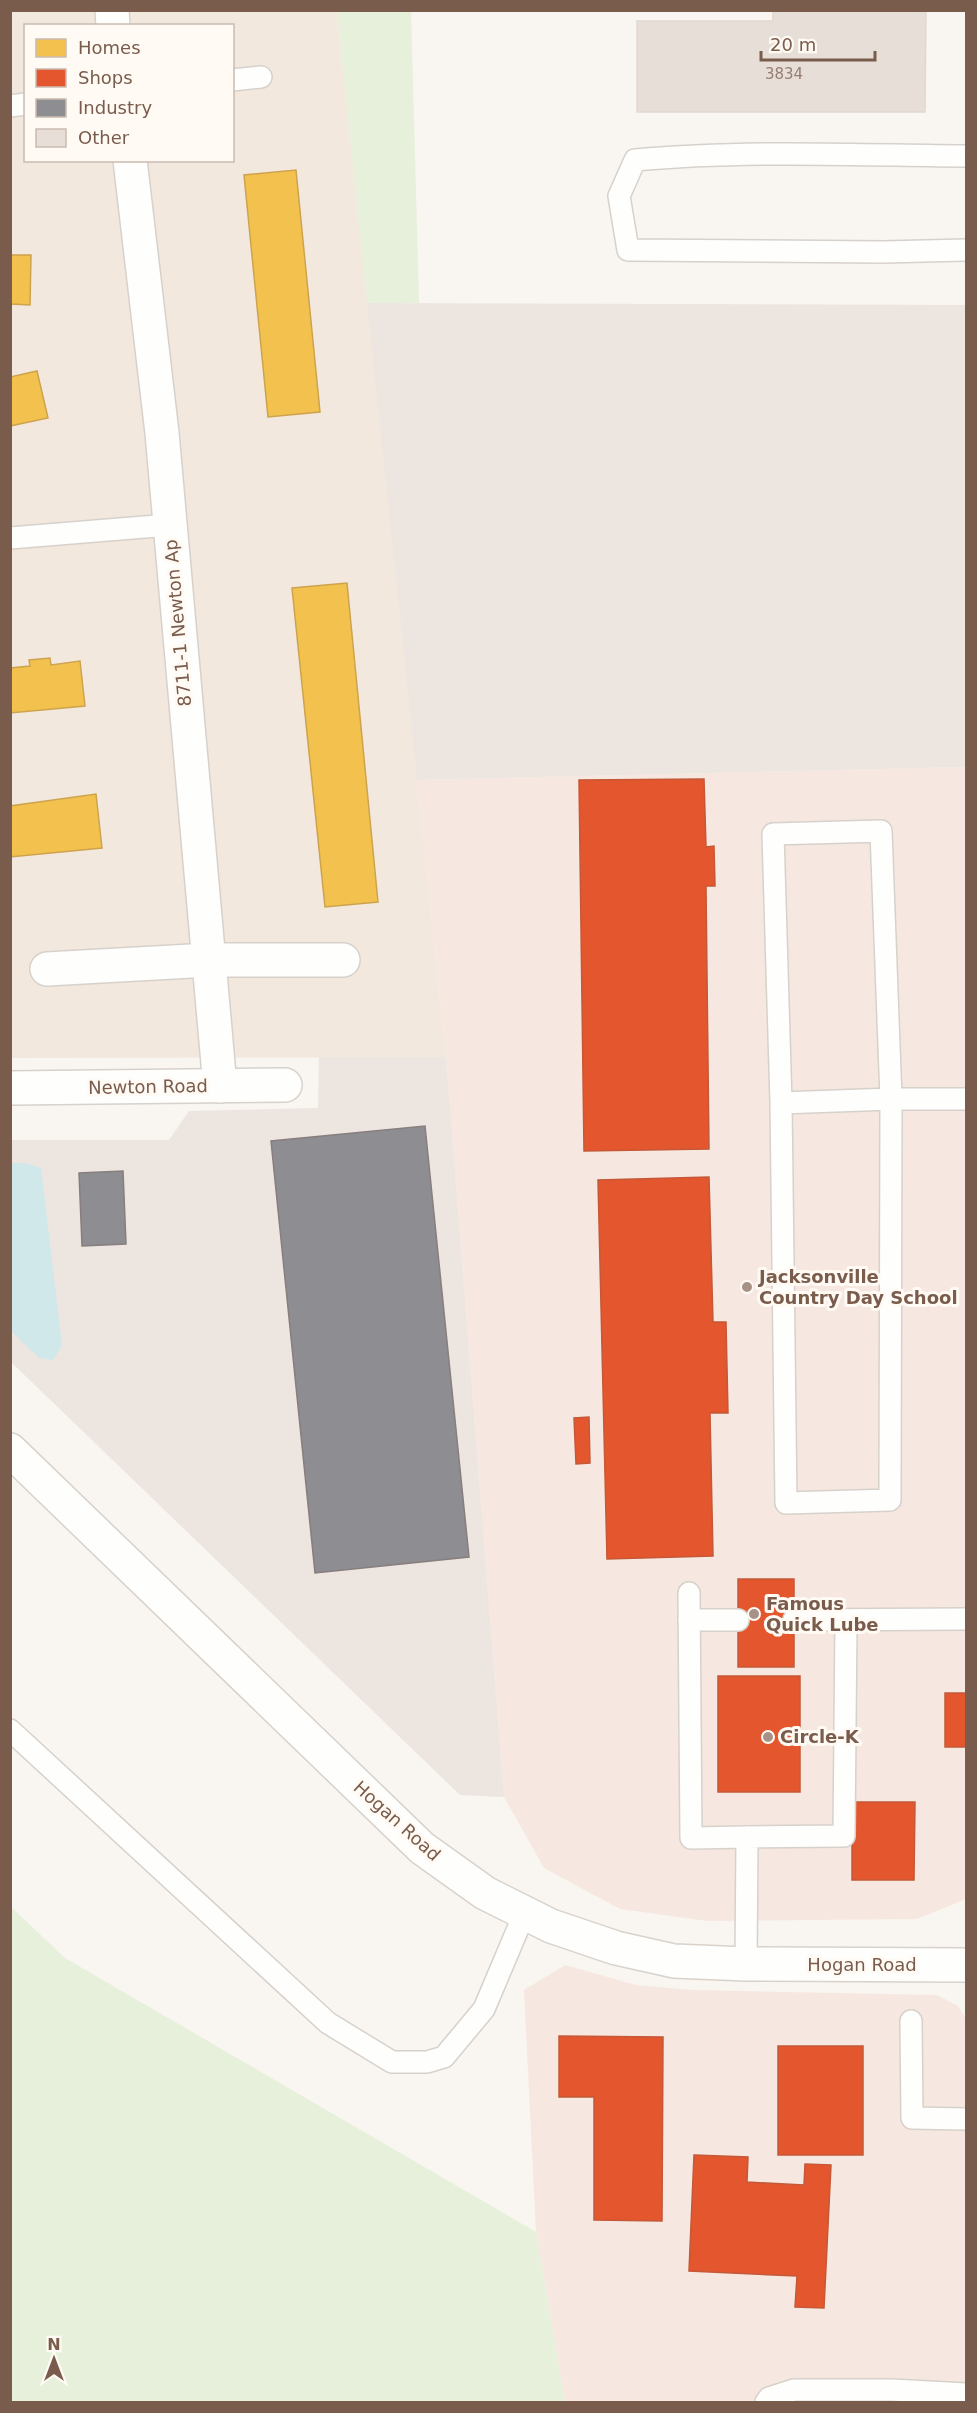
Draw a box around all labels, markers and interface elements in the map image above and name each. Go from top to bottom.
legend [24,24,234,162]
scale bar [761,24,875,62]
text: 20 m [770,34,816,55]
text: Homes [78,37,141,58]
house number: 3834 [765,65,803,83]
text: Shops [78,67,133,88]
text: Industry [78,97,152,118]
text: Other [78,127,130,148]
street label: 8711-1 Newton Ap [160,539,195,707]
street label: Newton Road [88,1075,208,1098]
place label: Jacksonville Country Day School [757,1266,958,1308]
marker: Jacksonville Country Day School [740,1280,754,1294]
place label: Famous Quick Lube [766,1593,879,1635]
marker: Famous Quick Lube [747,1607,761,1621]
place label: Circle-K [780,1726,860,1747]
marker: Circle-K [761,1730,775,1744]
street label: Hogan Road [350,1776,445,1865]
street label: Hogan Road [807,1954,917,1975]
north arrow [24,2329,84,2389]
text: N [47,2335,61,2354]

